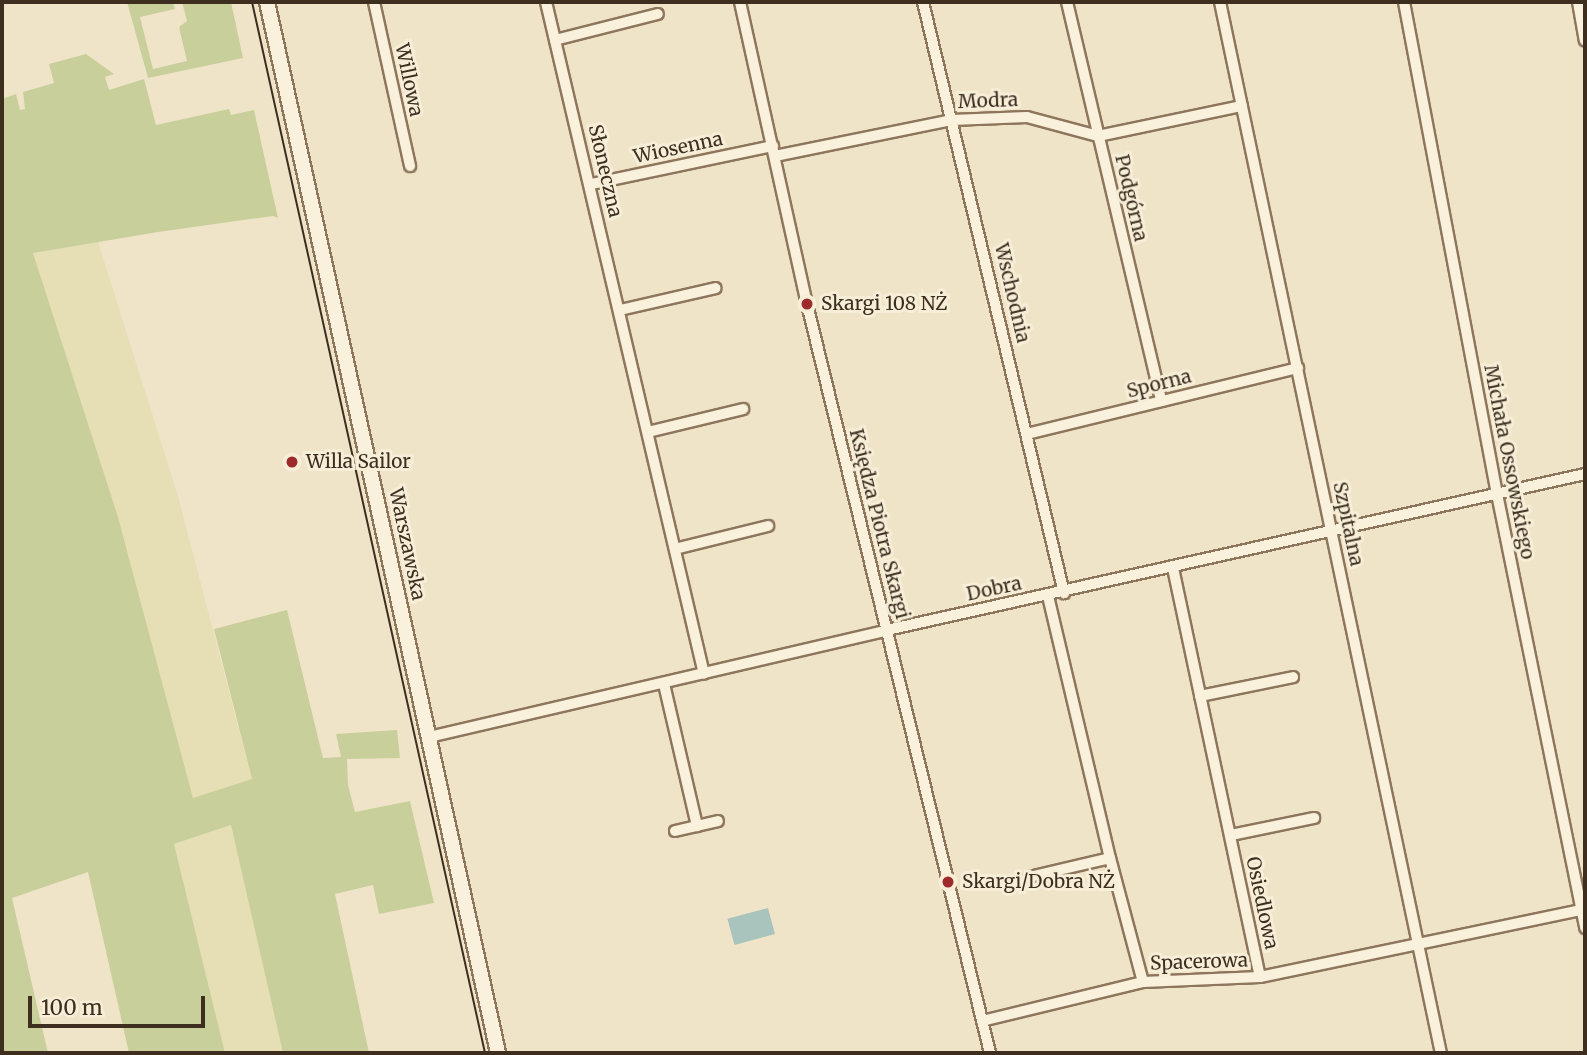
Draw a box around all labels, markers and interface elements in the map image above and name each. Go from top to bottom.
street label: Willowa [390,41,428,119]
street label: Modra [958,89,1018,113]
street label: Słoneczna [583,122,627,220]
street label: Wiosenna [631,127,725,169]
street label: Podgórna [1110,152,1152,244]
street label: Wschodnia [989,241,1035,345]
place label: Skargi 108 NŻ [821,293,948,315]
marker: Skargi 108 NŻ [799,296,815,312]
street label: Michała Ossowskiego [1479,363,1539,561]
street label: Sporna [1124,365,1194,403]
street label: Księdza Piotra Skargi [844,427,914,621]
place label: Willa Sailor [306,451,411,473]
marker: Willa Sailor [284,454,300,470]
street label: Szpitalna [1328,480,1368,568]
street label: Warszawska [384,486,430,602]
street label: Dobra [964,572,1024,606]
street label: Osiedlowa [1241,855,1283,951]
place label: Skargi/Dobra NŻ [962,871,1115,893]
marker: Skargi/Dobra NŻ [940,874,956,890]
street label: Spacerowa [1150,949,1248,975]
scale bar [32,982,208,1026]
text: 100 m [41,994,103,1021]

